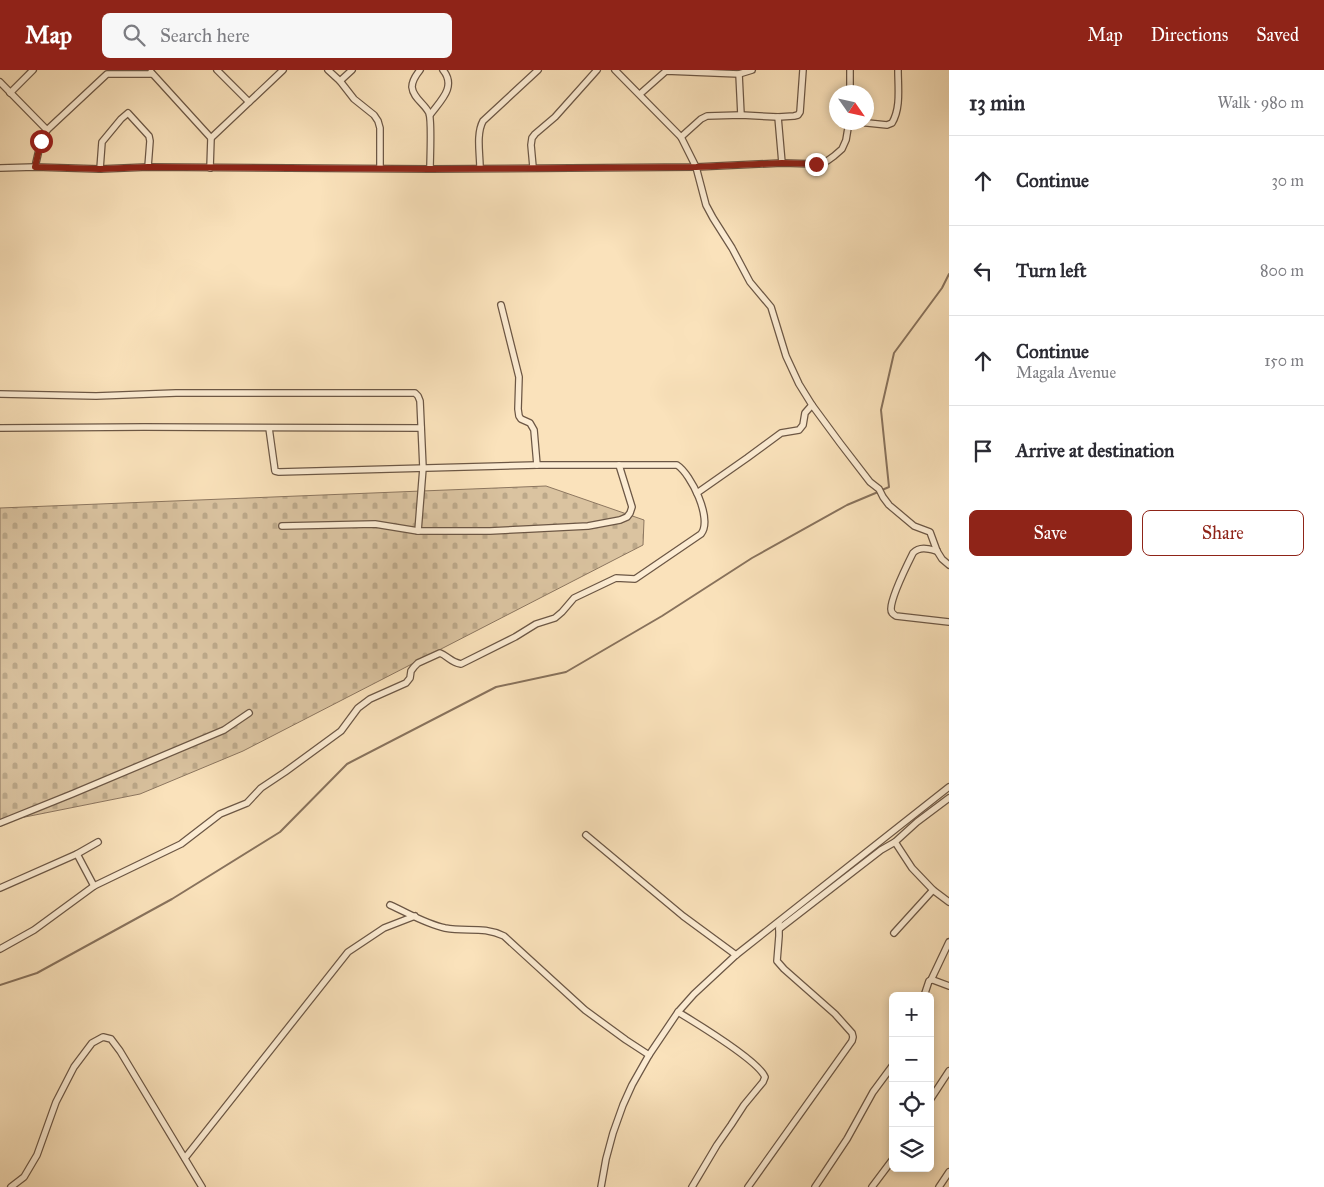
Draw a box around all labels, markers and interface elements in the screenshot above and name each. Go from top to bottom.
search box [102,13,452,58]
text: Map [25,20,72,50]
icon: search [120,21,148,49]
text: Search here [160,24,250,47]
text: Map [1087,24,1123,46]
text: Directions [1151,24,1228,46]
text: Saved [1256,24,1299,46]
north arrow [829,85,874,130]
text: 13 min [969,90,1025,116]
text: Walk · 980 m [1217,93,1304,112]
route start [30,130,53,153]
route end [805,153,828,176]
icon: ahead [969,167,997,195]
text: Continue [1016,169,1089,192]
text: 30 m [1271,171,1304,190]
icon: left [969,257,997,285]
text: Turn left [1016,259,1086,282]
text: 800 m [1260,261,1304,280]
text: Continue [1016,340,1089,363]
icon: ahead [969,347,997,375]
text: 150 m [1264,351,1304,370]
text: Magala Avenue [1016,363,1116,382]
icon: arrive [969,437,997,465]
text: Arrive at destination [1016,439,1174,462]
button: Save [969,510,1132,556]
button: Share [1142,510,1304,556]
map controls [889,992,934,1172]
button: + [889,992,934,1037]
button: − [889,1037,934,1082]
button: locate [889,1082,934,1127]
button: layers [889,1127,934,1172]

